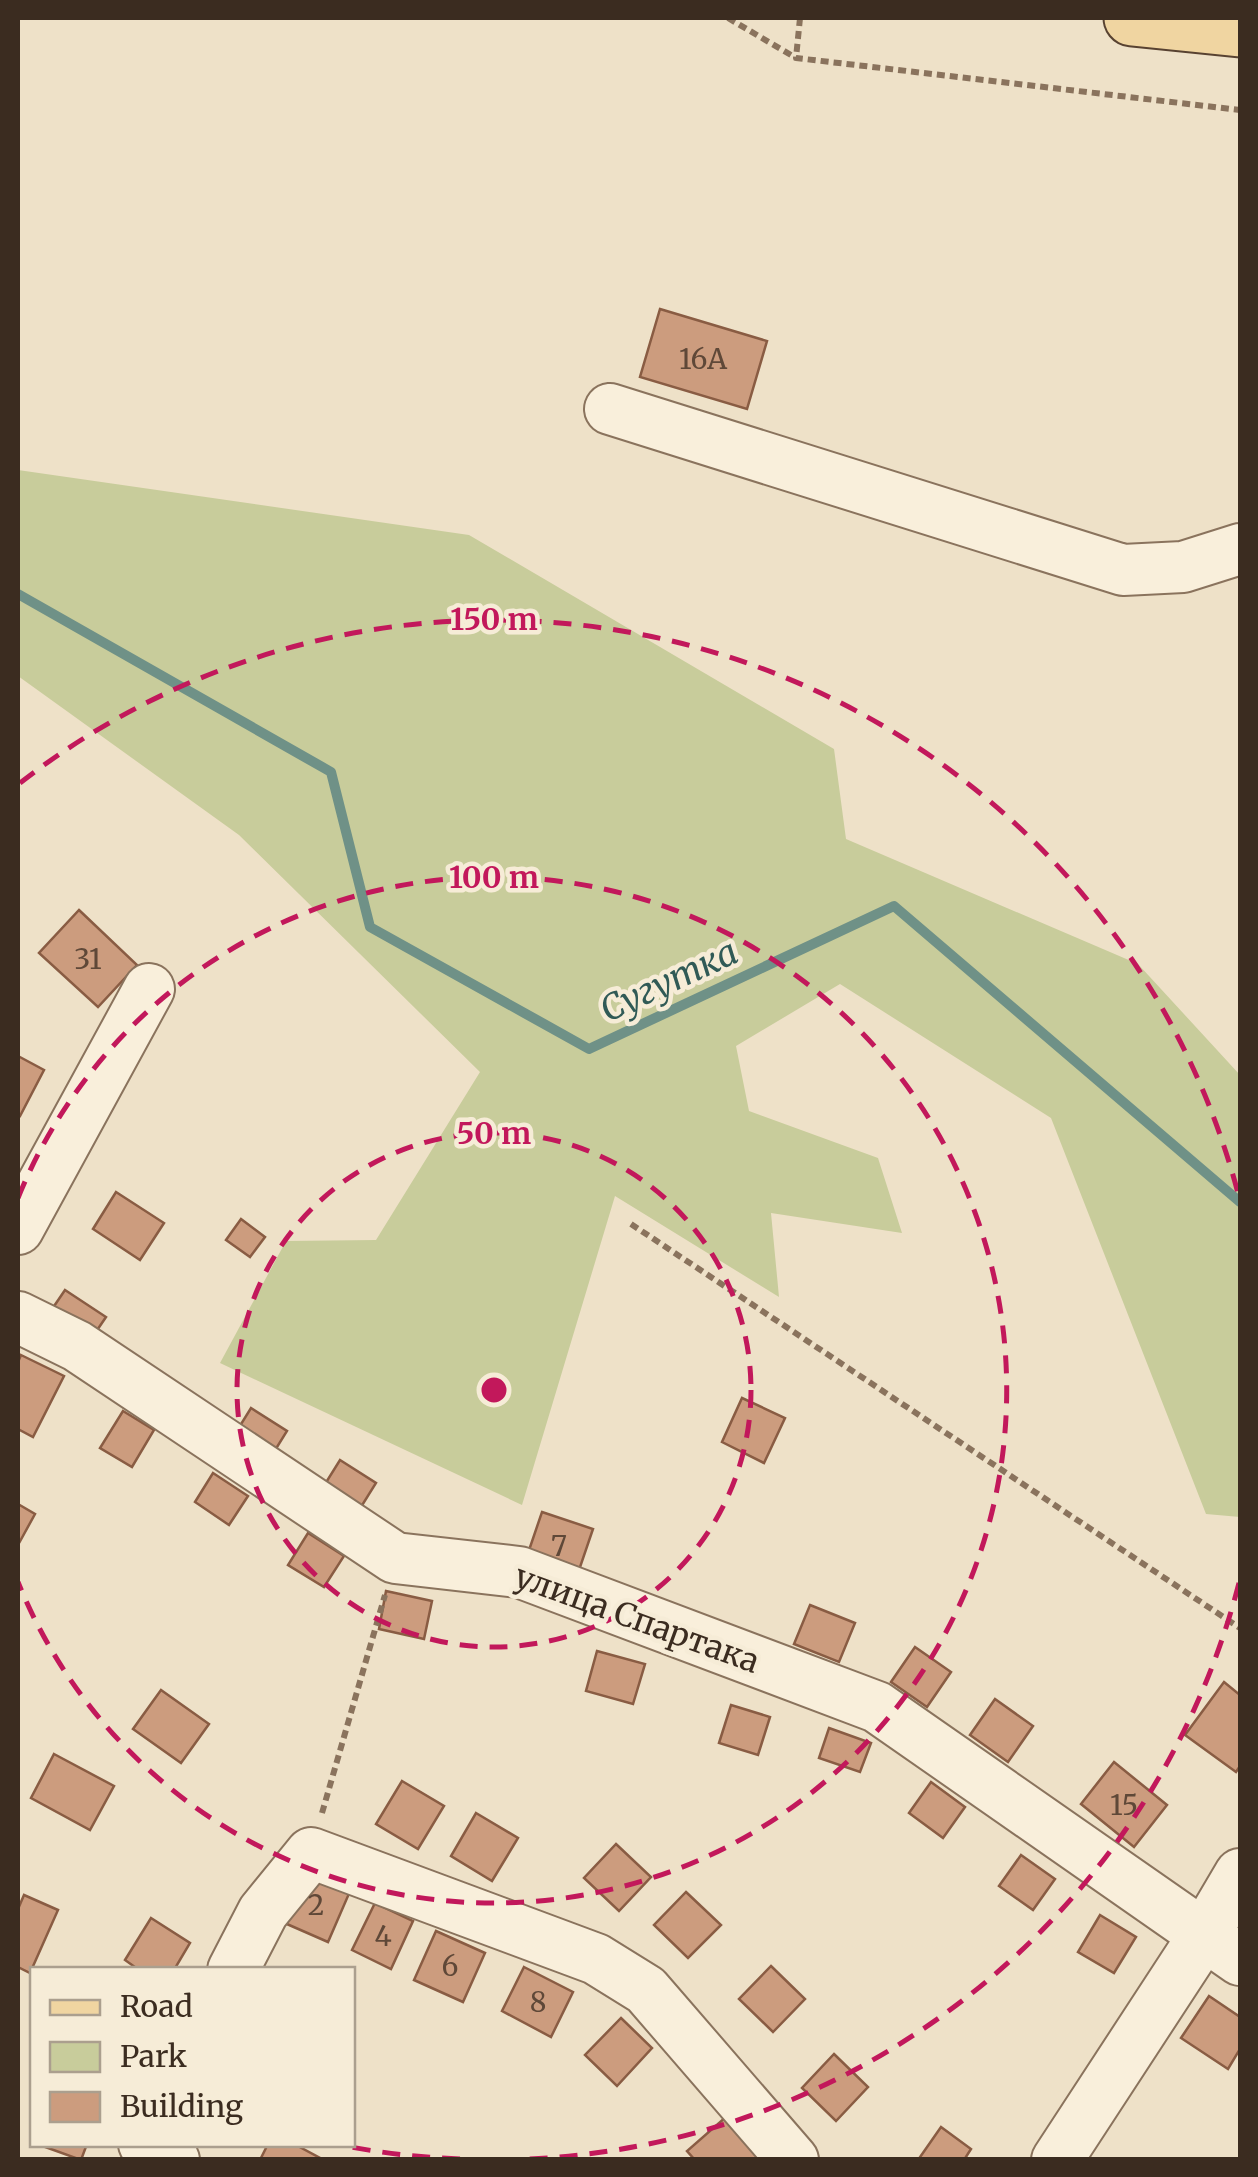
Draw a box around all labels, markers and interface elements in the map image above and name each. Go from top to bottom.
house number: 16А [679,341,727,377]
text: 150 m [450,600,538,638]
text: 100 m [449,858,539,896]
water label: Сугутка [593,930,745,1032]
house number: 31 [74,941,102,977]
text: 50 m [457,1114,531,1152]
centre of rings [476,1372,512,1408]
house number: 7 [551,1528,567,1564]
street label: улица Спартака [509,1556,765,1682]
house number: 15 [1110,1787,1138,1823]
house number: 2 [308,1887,324,1923]
house number: 4 [374,1918,392,1954]
house number: 6 [442,1948,458,1984]
legend [30,1967,355,2147]
house number: 8 [530,1984,546,2020]
text: Road [120,1987,193,2025]
text: Park [120,2037,187,2075]
text: Building [120,2087,243,2125]

